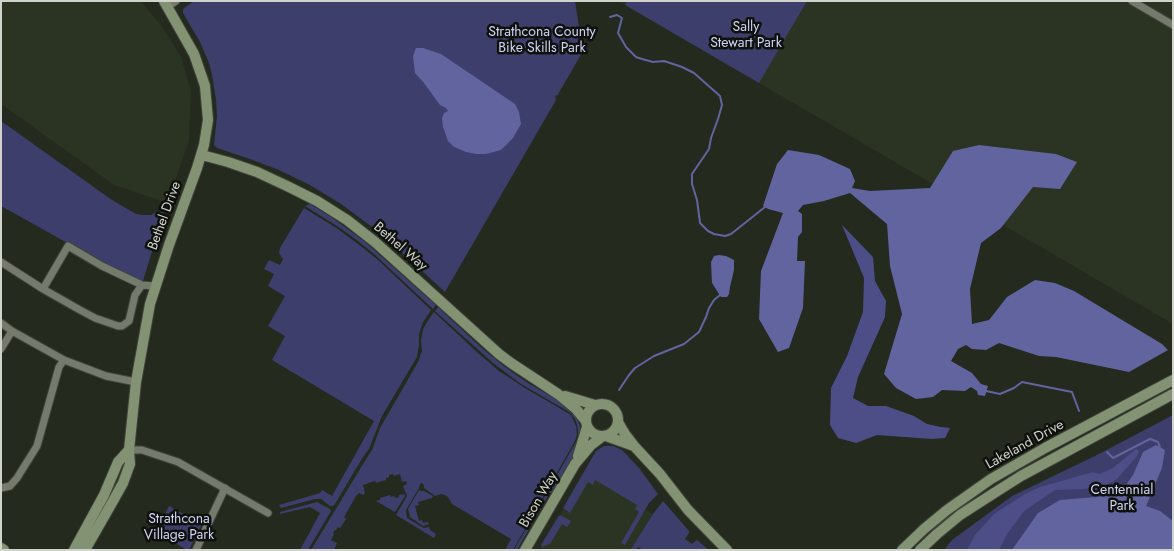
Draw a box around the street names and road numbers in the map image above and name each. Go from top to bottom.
street label: Bethel Drive [145,180,185,252]
street label: Bethel Way [370,219,430,275]
street label: Lakeland Drive [983,417,1067,473]
street label: Bison Way [516,469,562,531]

